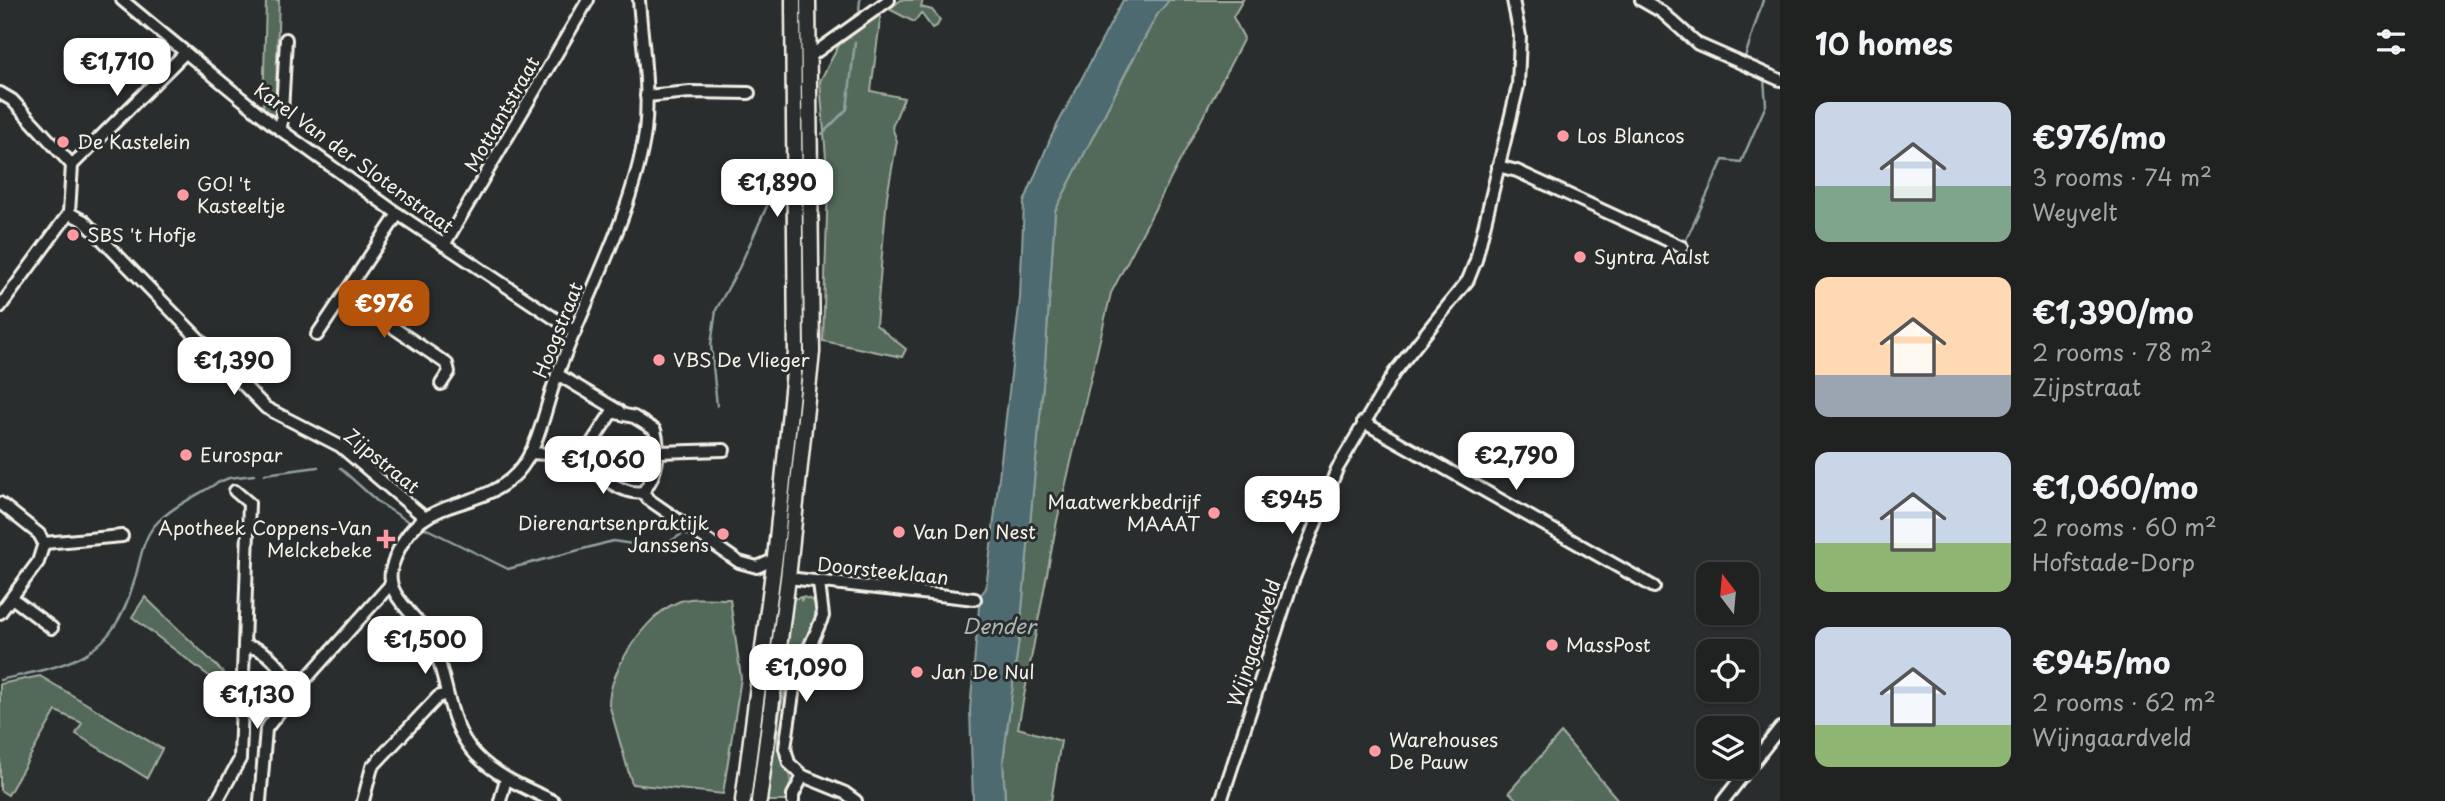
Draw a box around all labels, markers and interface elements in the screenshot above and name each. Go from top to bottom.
text: 10 homes [1815,20,1953,65]
icon: filters [2372,23,2410,61]
pin: €1,710 [60,38,174,98]
text: €1,710 [80,43,154,78]
street label: Mottantstraat [457,50,546,176]
street label: Karel Van der Slotenstraat [249,75,460,239]
text: €976/mo [2032,114,2166,159]
place label: Los Blancos [1577,121,1685,149]
place label: De Kastelein [77,127,190,155]
marker: Los Blancos [1555,128,1571,144]
icon: home [1871,130,1955,214]
marker: De Kastelein [55,134,71,150]
text: 3 rooms · 74 m² [2032,159,2212,194]
pin: €1,890 [720,160,834,219]
text: €1,890 [737,164,817,199]
place label: GO! 't Kasteeltje [197,169,285,219]
marker: GO! 't Kasteeltje [175,187,191,203]
text: Weyvelt [2032,194,2118,229]
place label: SBS 't Hofje [87,220,196,248]
marker: SBS 't Hofje [65,227,81,243]
place label: Syntra Aalst [1594,242,1710,270]
marker: Syntra Aalst [1572,249,1588,265]
street label: Hoogstraat [525,277,589,382]
pin: €976 [343,280,425,340]
text: €976 [354,285,414,320]
text: €1,390/mo [2032,289,2194,334]
icon: home [1871,305,1955,389]
text: 2 rooms · 78 m² [2032,334,2212,369]
pin: €1,390 [177,338,291,397]
text: €1,390 [194,342,274,377]
place label: VBS De Vlieger [673,345,810,373]
marker: VBS De Vlieger [651,352,667,368]
text: Zijpstraat [2032,369,2141,404]
street label: Zijpstraat [339,421,427,500]
pin: €2,790 [1459,433,1573,492]
pin: €1,060 [546,436,660,496]
text: €2,790 [1474,437,1558,472]
place label: Eurospar [200,440,283,468]
text: €1,060 [561,441,645,476]
marker: Eurospar [178,447,194,463]
text: €1,060/mo [2032,464,2198,509]
pin: €945 [1251,476,1333,536]
icon: home [1871,480,1955,564]
text: €945 [1261,481,1323,516]
place label: Maatwerkbedrijf MAAAT [1048,487,1201,537]
marker: Maatwerkbedrijf MAAAT [1206,505,1222,521]
place label: Dierenartsenpraktijk Janssens [518,508,709,558]
text: 2 rooms · 60 m² [2032,509,2217,544]
place label: Apotheek Coppens-Van Melckebeke [158,513,372,563]
place label: Van Den Nest [913,517,1036,545]
marker: Van Den Nest [891,524,907,540]
marker: Dierenartsenpraktijk Janssens [715,526,731,542]
marker: Apotheek Coppens-Van Melckebeke [378,531,394,547]
text: Hofstade-Dorp [2032,544,2195,579]
street label: Doorsteeklaan [816,549,950,591]
north arrow [1696,562,1759,625]
map controls [1696,562,1759,779]
street label: Wijngaardveld [1219,576,1287,710]
water label: Dender [963,609,1038,641]
pin: €1,500 [368,616,482,676]
text: €1,500 [383,621,467,656]
place label: MassPost [1566,630,1651,658]
marker: MassPost [1544,637,1560,653]
button: locate [1696,639,1759,702]
text: €945/mo [2032,639,2170,684]
pin: €1,090 [749,644,863,704]
text: €1,090 [765,649,847,684]
icon: home [1871,655,1955,739]
place label: Jan De Nul [931,657,1034,685]
marker: Jan De Nul [909,664,925,680]
pin: €1,130 [200,672,314,731]
text: €1,130 [219,676,295,711]
text: 2 rooms · 62 m² [2032,684,2216,719]
button: layers [1696,716,1759,779]
text: Wijngaardveld [2032,719,2192,754]
place label: Warehouses De Pauw [1389,725,1498,775]
marker: Warehouses De Pauw [1367,743,1383,759]

